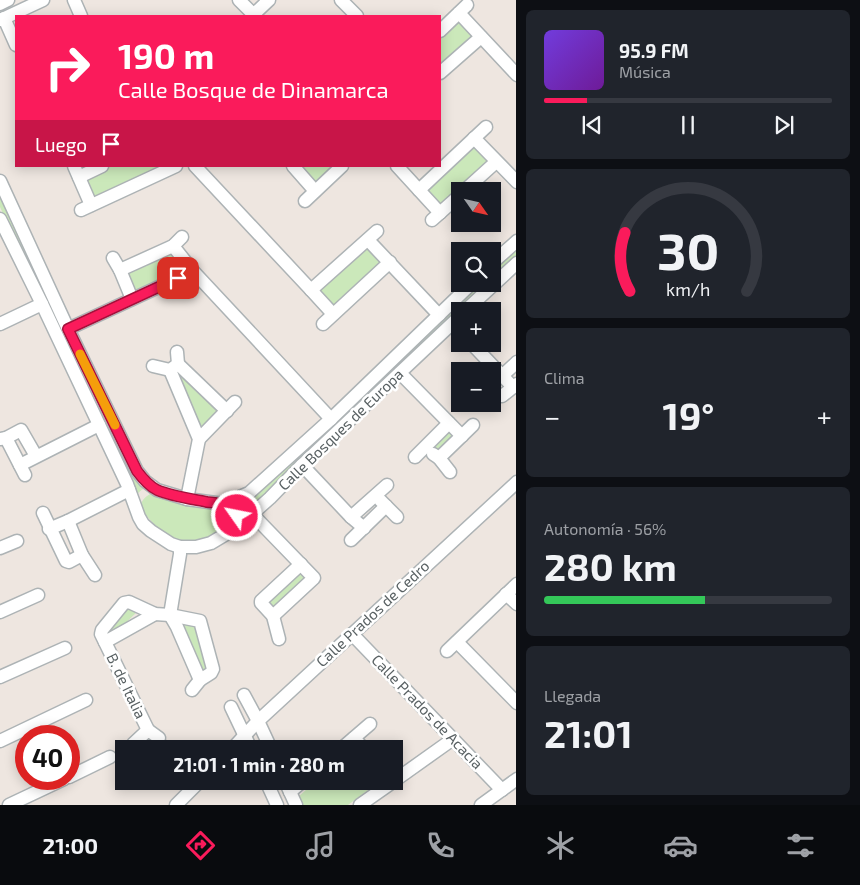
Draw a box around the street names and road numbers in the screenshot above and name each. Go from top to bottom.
street label: Calle Bosques de Europa [274,365,407,494]
street label: Calle Prados de Cedro [312,556,433,670]
street label: B. de Italia [103,650,150,721]
street label: Calle Prados de Acacia [368,650,487,772]

